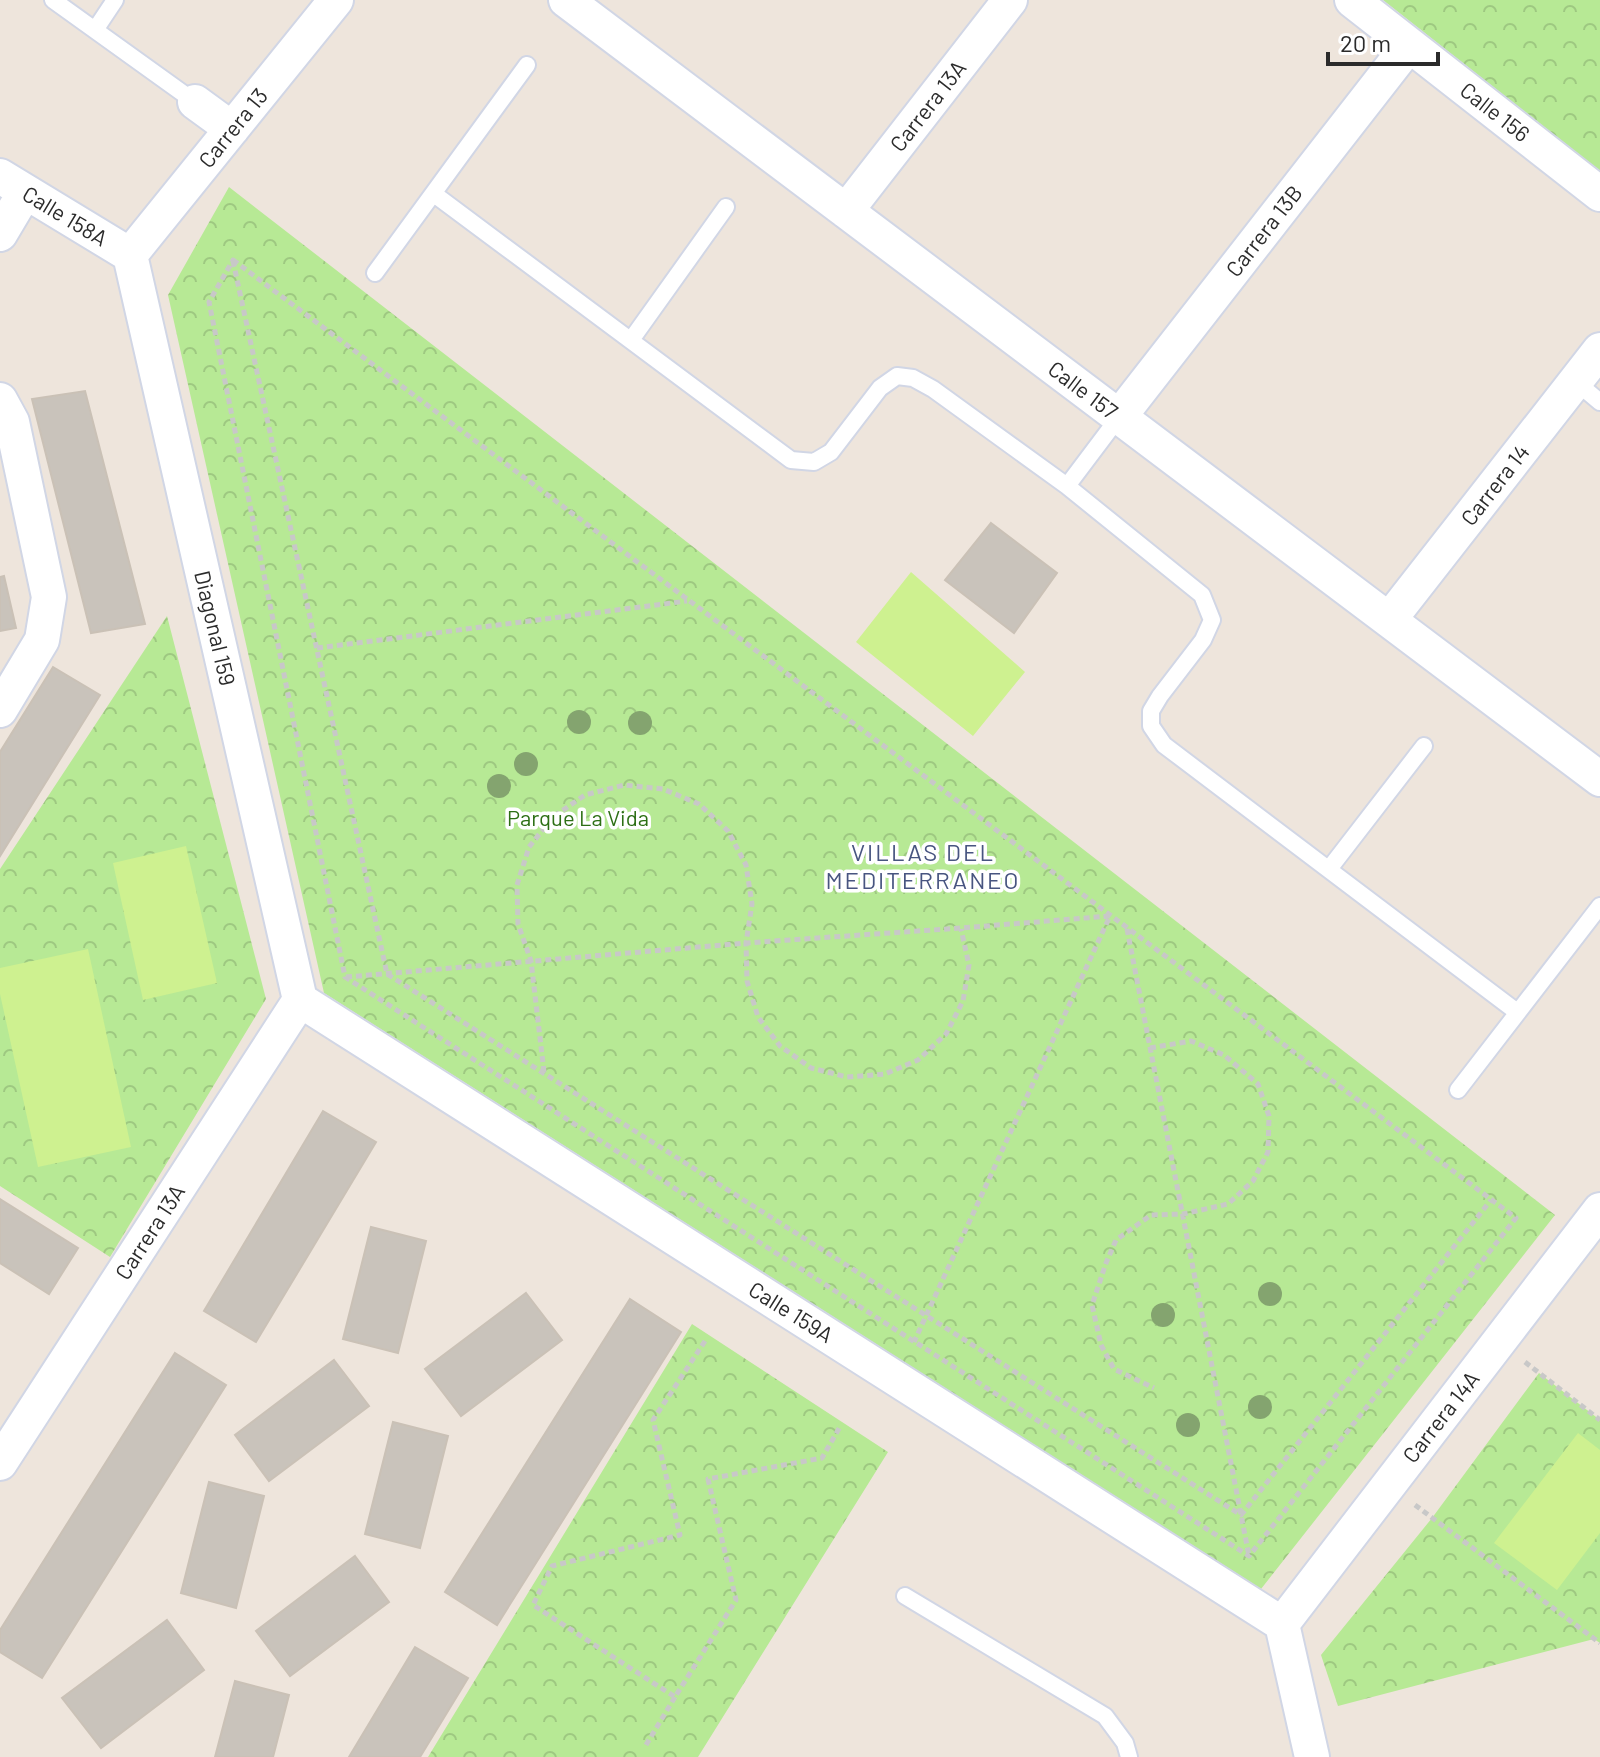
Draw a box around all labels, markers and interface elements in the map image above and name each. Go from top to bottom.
scale bar [1328,16,1438,66]
text: 20 m [1340,28,1391,57]
street label: Carrera 13A [884,55,971,156]
street label: Calle 156 [1456,76,1536,146]
street label: Carrera 13 [192,82,272,172]
street label: Calle 158A [18,180,113,251]
street label: Carrera 13B [1220,180,1307,281]
street label: Calle 157 [1044,355,1123,424]
street label: Carrera 14 [1455,439,1534,530]
street label: Diagonal 159 [190,568,242,688]
park label: Parque La Vida [507,804,649,830]
district label: VILLAS DEL MEDITERRANEO [825,837,1021,894]
street label: Carrera 13A [109,1179,189,1284]
street label: Calle 159A [745,1275,838,1347]
street label: Carrera 14A [1396,1365,1484,1467]

